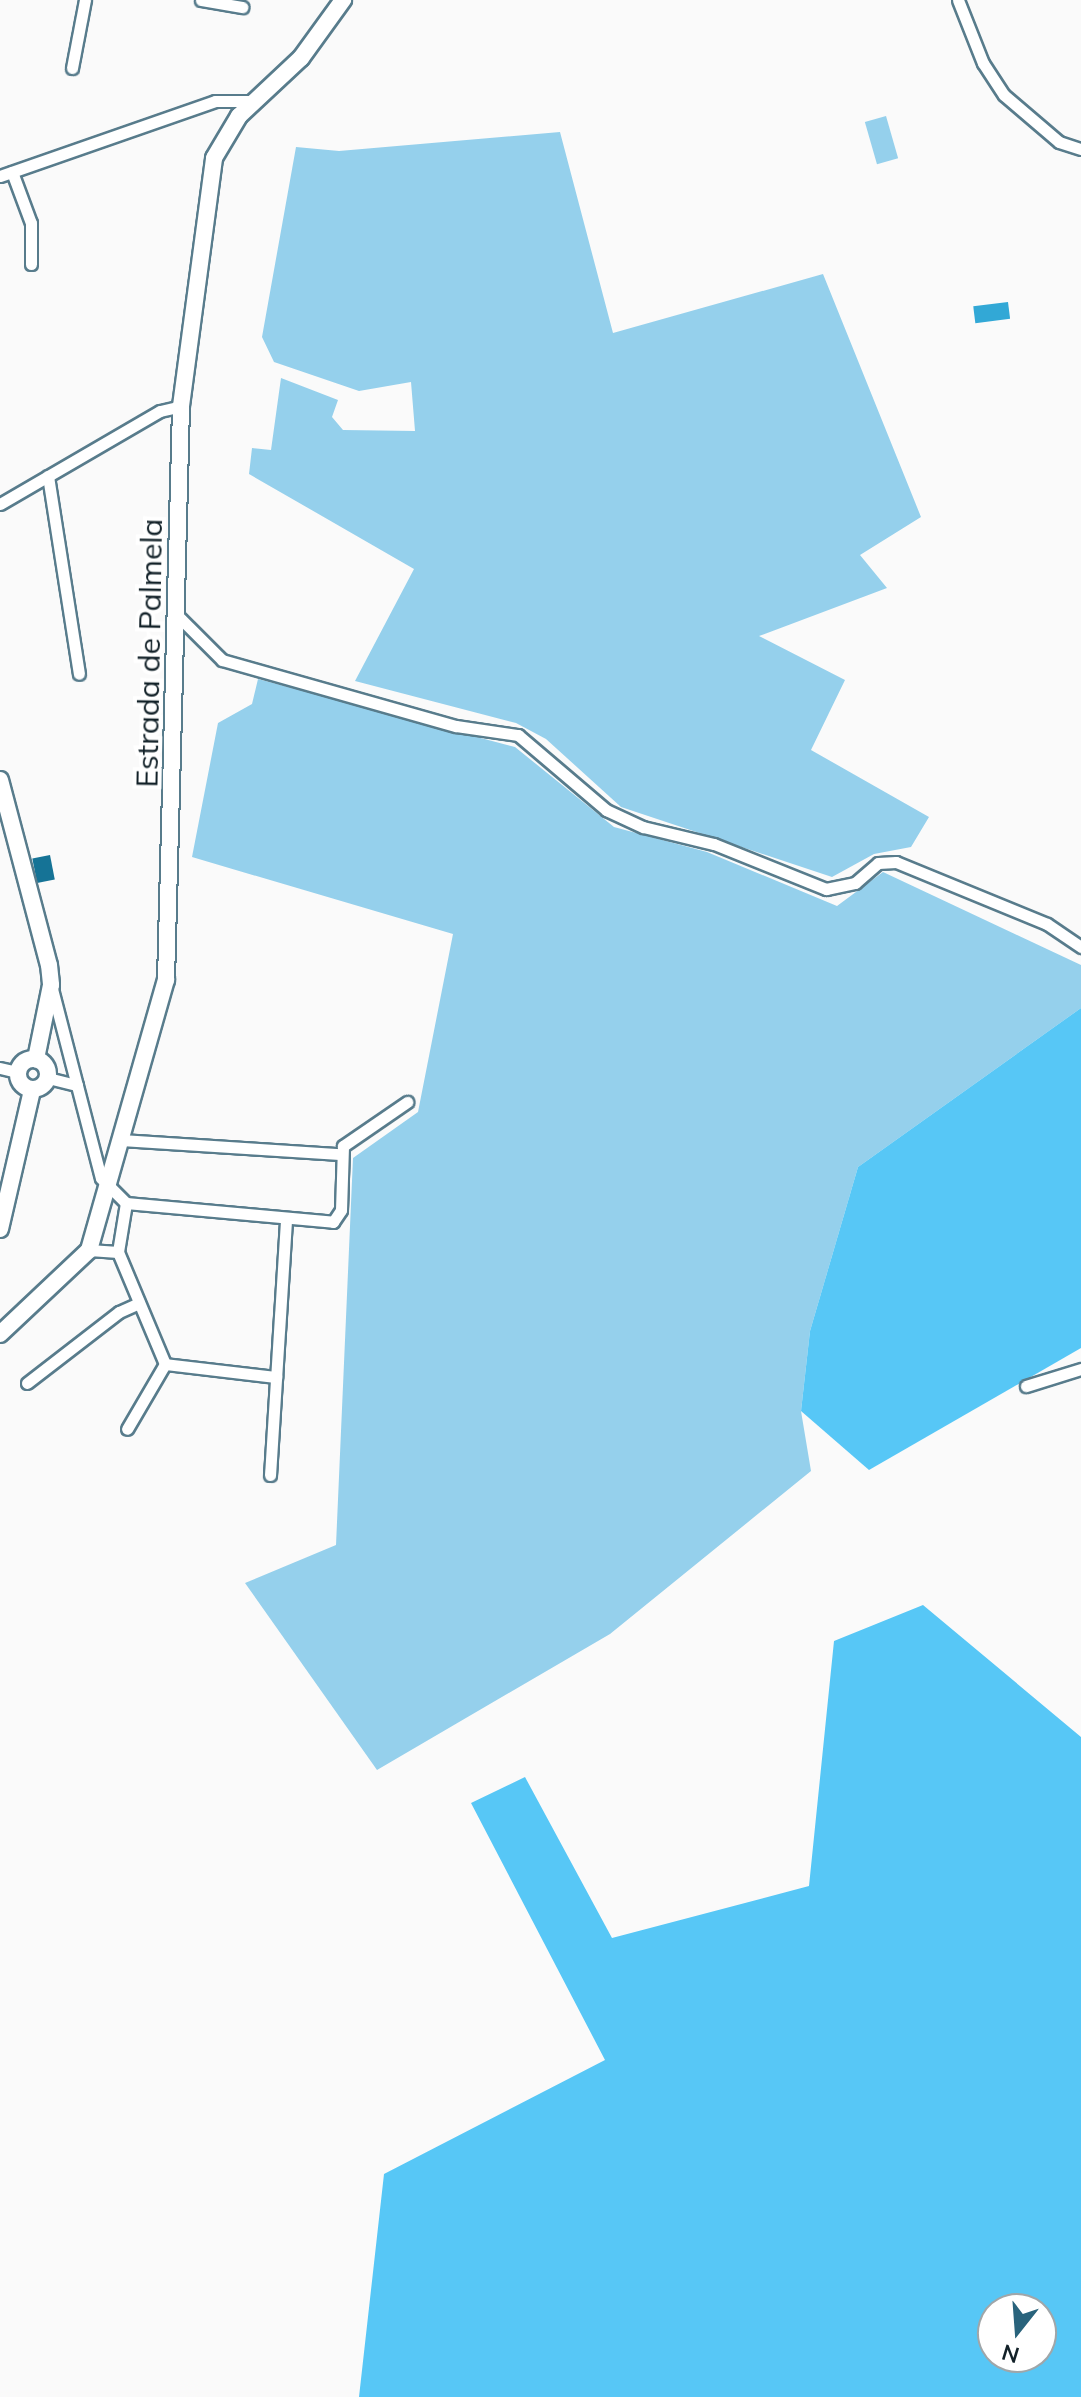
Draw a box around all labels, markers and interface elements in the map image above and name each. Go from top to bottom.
street label: Estrada de Palmela [129,518,169,788]
north arrow [977,2293,1057,2373]
text: N [999,2338,1023,2370]

